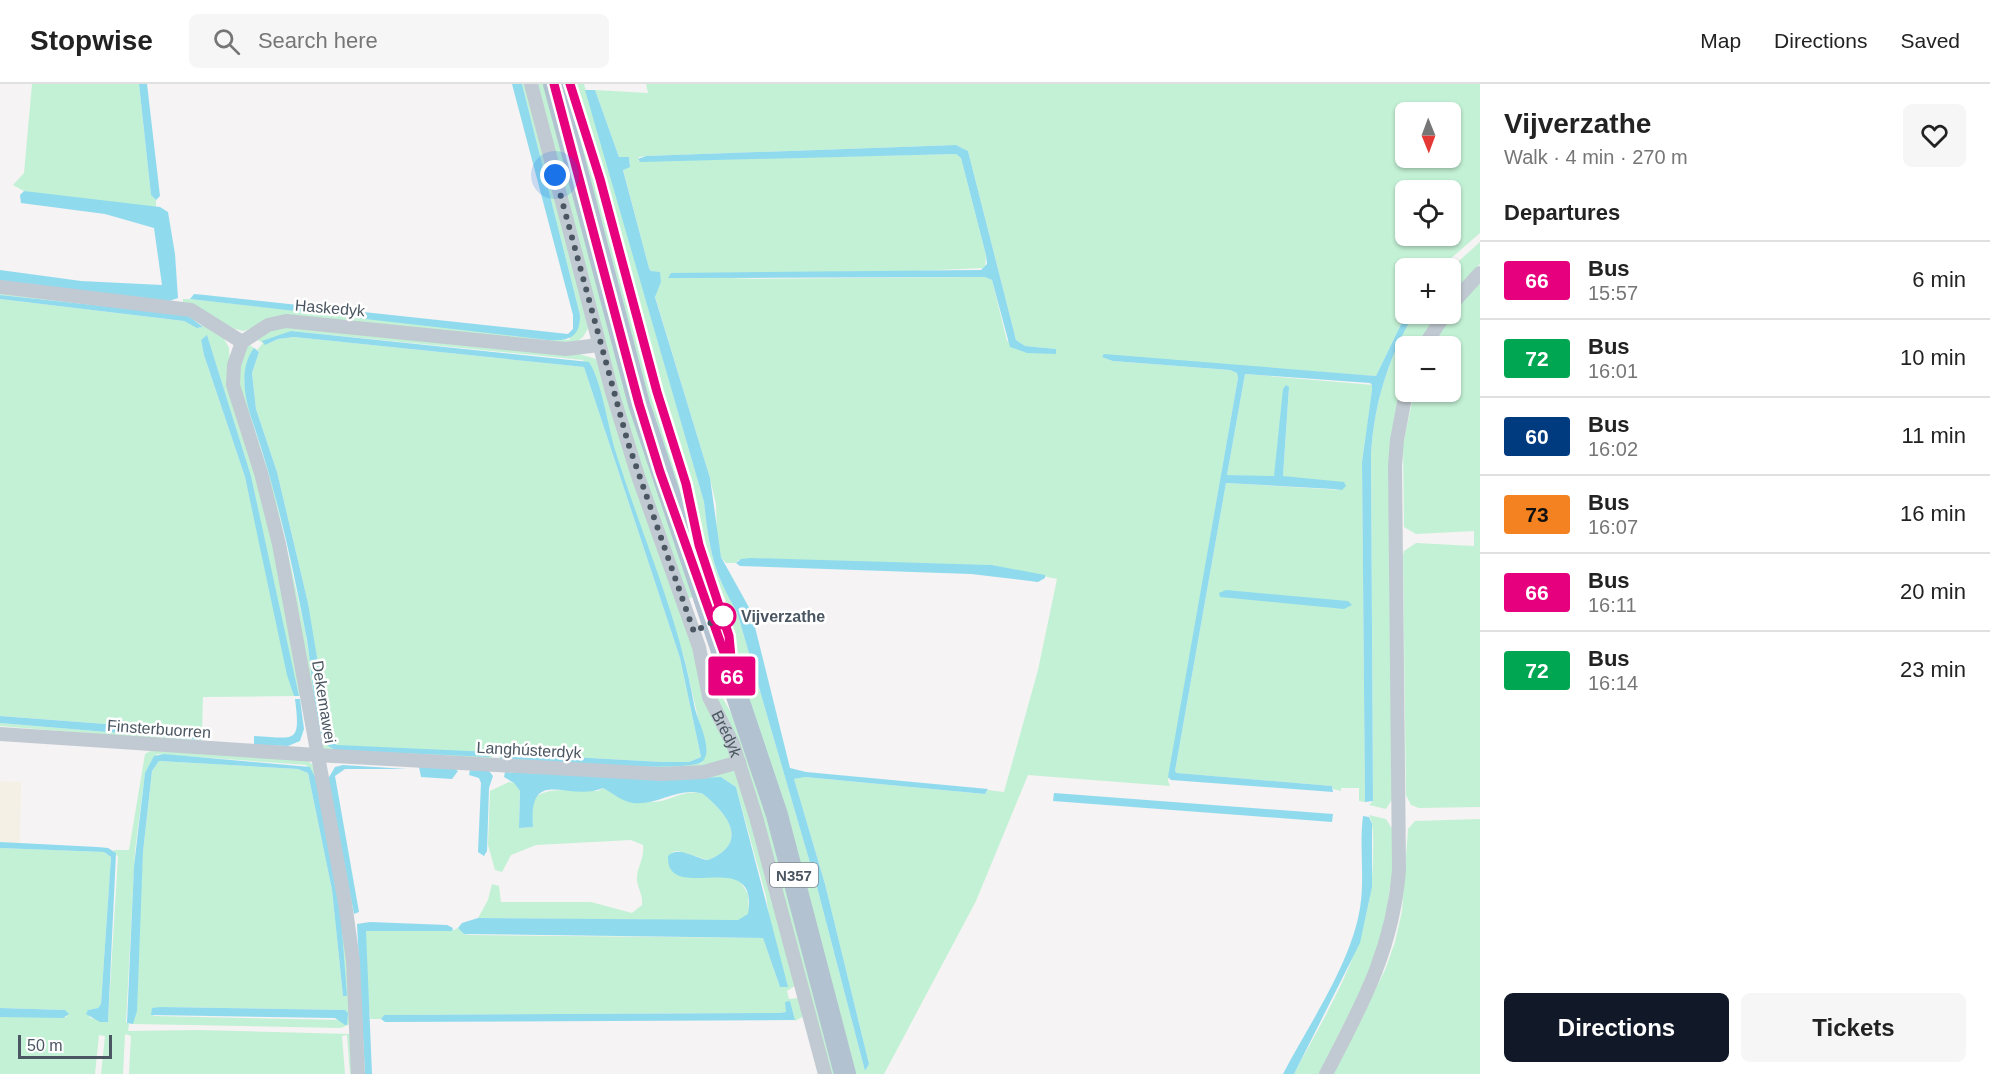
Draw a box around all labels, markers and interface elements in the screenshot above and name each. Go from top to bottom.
search box [189,14,609,68]
text: Stopwise [30,25,153,56]
icon: search [210,25,243,58]
text: Search here [258,28,378,53]
text: Map [1700,29,1741,52]
text: Directions [1774,29,1867,52]
text: Saved [1900,29,1960,52]
north arrow [1395,102,1461,168]
map controls [1395,102,1461,402]
button: heart [1903,104,1966,167]
text: Vijverzathe [1504,108,1651,139]
text: Walk · 4 min · 270 m [1504,146,1688,168]
your location [540,160,570,190]
button: locate [1395,180,1461,246]
text: Departures [1504,200,1620,225]
text: Bus [1588,256,1630,281]
button: + [1395,258,1461,324]
text: 6 min [1912,267,1966,292]
text: 66 [1525,269,1549,292]
text: 15:57 [1588,282,1638,304]
street label: Haskedyk [294,296,367,320]
text: Bus [1588,334,1630,359]
button: − [1395,336,1461,402]
text: 10 min [1900,345,1966,370]
text: 72 [1525,347,1549,370]
text: 16:01 [1588,360,1638,382]
text: Bus [1588,412,1630,437]
text: 11 min [1902,423,1966,448]
text: 60 [1525,425,1549,448]
text: 16:02 [1588,438,1638,460]
text: Bus [1588,490,1630,515]
text: 16 min [1900,501,1966,526]
text: 73 [1525,503,1549,526]
text: 16:07 [1588,516,1638,538]
text: Bus [1588,568,1630,593]
text: 20 min [1900,579,1966,604]
text: 66 [1525,581,1549,604]
text: 16:11 [1588,594,1637,616]
marker: Vijverzathe [710,603,736,629]
place label: Vijverzathe [741,608,825,625]
text: Bus [1588,646,1630,671]
line badge: 66 [705,656,759,696]
text: 23 min [1900,657,1966,682]
street label: Dekemawei [309,659,339,745]
text: 72 [1525,659,1549,682]
text: 66 [720,665,744,688]
text: 16:14 [1588,672,1638,694]
street label: Brédyk [709,708,745,760]
street label: Finsterbuorren [107,717,211,741]
street label: Langhústerdyk [476,739,583,761]
road number: N357 [770,863,818,887]
button: Directions [1504,993,1729,1062]
button: Tickets [1741,993,1966,1062]
scale bar [18,1032,112,1060]
text: 50 m [27,1037,63,1054]

